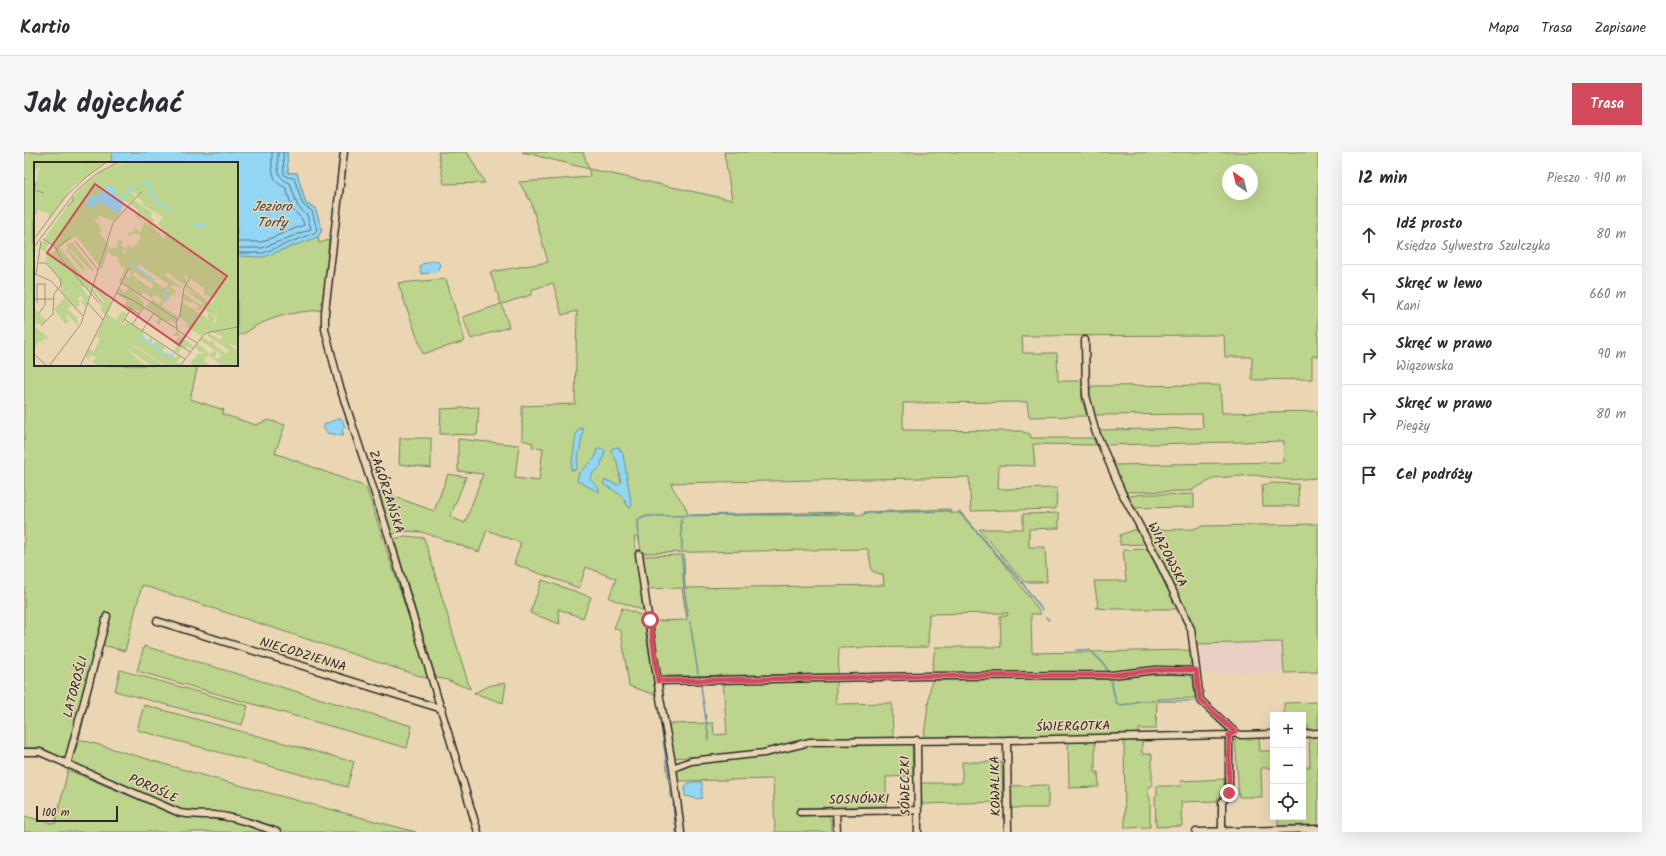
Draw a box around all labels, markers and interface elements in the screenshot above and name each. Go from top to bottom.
text: Kartio [20,13,70,43]
text: Mapa [1488,17,1519,39]
text: Trasa [1541,17,1572,39]
text: Zapisane [1594,17,1646,39]
text: Jak dojechać [24,82,183,127]
button: Trasa [1572,83,1642,125]
inset map [34,162,238,366]
north arrow [1222,164,1258,200]
text: 12 min [1358,165,1407,192]
text: Pieszo · 910 m [1547,168,1626,189]
water label: Jezioro Torfy [252,196,293,234]
text: Idź prosto [1396,212,1462,236]
icon: ahead [1358,224,1380,246]
text: 80 m [1596,224,1626,245]
text: Księdza Sylwestra Szulczyka [1396,236,1550,257]
text: Skręć w lewo [1396,272,1482,296]
icon: left [1358,284,1380,306]
text: 660 m [1589,284,1626,305]
text: Kani [1396,296,1420,317]
text: Skręć w prawo [1396,332,1492,356]
icon: right [1358,344,1380,366]
text: 90 m [1598,344,1626,365]
text: Wiązowska [1396,356,1454,377]
text: Skręć w prawo [1396,392,1492,416]
icon: right [1358,404,1380,426]
text: 80 m [1596,404,1626,425]
text: Piegży [1396,416,1430,437]
street label: ZAGÓRZAŃSKA [363,448,409,537]
text: Cel podróży [1396,463,1472,487]
icon: arrive [1358,464,1380,486]
street label: WIĄZOWSKA [1142,519,1192,591]
route start [641,611,659,629]
street label: NIECODZIENNA [257,632,349,678]
street label: LATOROŚLI [58,654,94,720]
map controls [1270,712,1306,820]
button: + [1270,712,1306,748]
street label: ŚWIERGOTKA [1035,716,1111,738]
button: − [1270,748,1306,784]
street label: SÓWECZKI [895,756,917,816]
street label: KOWALIKA [985,756,1007,816]
street label: POROŚLE [125,769,181,809]
route end [1220,784,1238,802]
button: locate [1270,784,1306,820]
street label: SOSNÓWKI [829,789,889,811]
scale bar [36,804,118,823]
text: 100 m [42,804,70,822]

